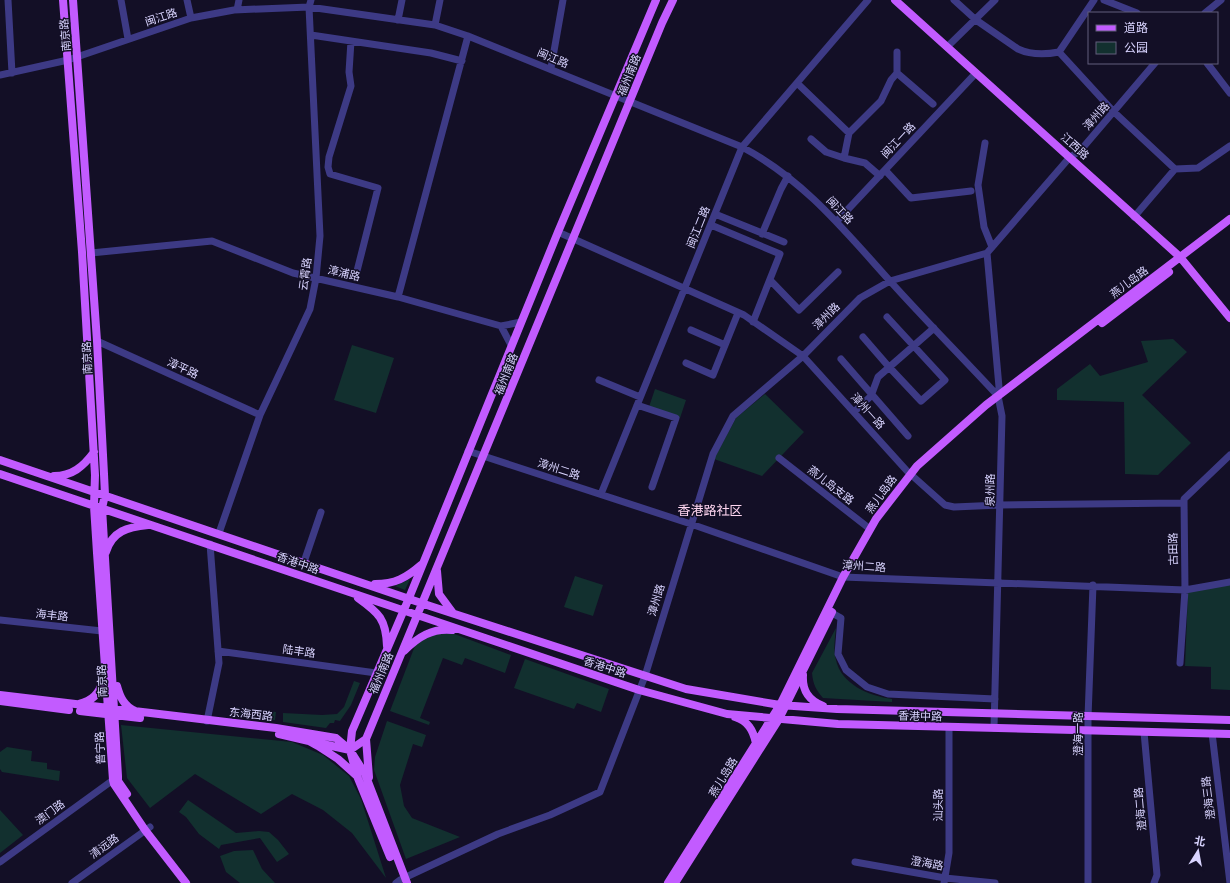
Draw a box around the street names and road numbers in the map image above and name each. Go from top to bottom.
street label: 闽江路 [143,5,179,29]
street label: 南京路 [57,18,73,52]
street label: 闽江路 [535,45,571,71]
street label: 福州南路 [614,52,644,98]
street label: 漳州路 [1080,99,1112,133]
street label: 闽江一路 [878,119,918,161]
street label: 江西路 [1058,130,1092,162]
street label: 闽江路 [824,193,856,227]
street label: 闽江二路 [683,204,713,250]
street label: 云霄路 [296,257,314,291]
street label: 漳浦路 [326,262,362,284]
street label: 燕儿岛路 [1107,263,1151,301]
street label: 漳州路 [809,299,843,333]
street label: 南京路 [79,341,95,375]
street label: 福州南路 [491,351,521,397]
street label: 漳平路 [165,355,201,381]
street label: 漳州一路 [848,390,888,432]
street label: 漳州二路 [536,456,582,482]
street label: 燕儿岛支路 [805,463,857,507]
street label: 燕儿岛路 [862,472,900,516]
street label: 泉州路 [983,473,997,507]
street label: 古田路 [1166,532,1180,566]
street label: 香港中路 [275,549,321,577]
street label: 漳州二路 [842,557,886,575]
street label: 漳州路 [644,582,668,618]
street label: 海丰路 [35,606,69,624]
street label: 陆丰路 [282,642,316,660]
street label: 福州南路 [366,650,396,696]
street label: 香港中路 [582,654,628,680]
street label: 南京路 [94,664,110,698]
street label: 东海西路 [228,705,274,723]
street label: 香港中路 [898,709,942,723]
street label: 澄海一路 [1071,712,1085,756]
street label: 普宁路 [92,731,108,765]
street label: 燕儿岛路 [706,755,740,799]
street label: 澄海三路 [1198,775,1218,821]
street label: 澄海二路 [1131,786,1149,832]
street label: 汕头路 [931,789,945,822]
street label: 澳门路 [33,797,67,827]
street label: 清远路 [87,831,121,861]
street label: 澄海路 [910,853,944,873]

